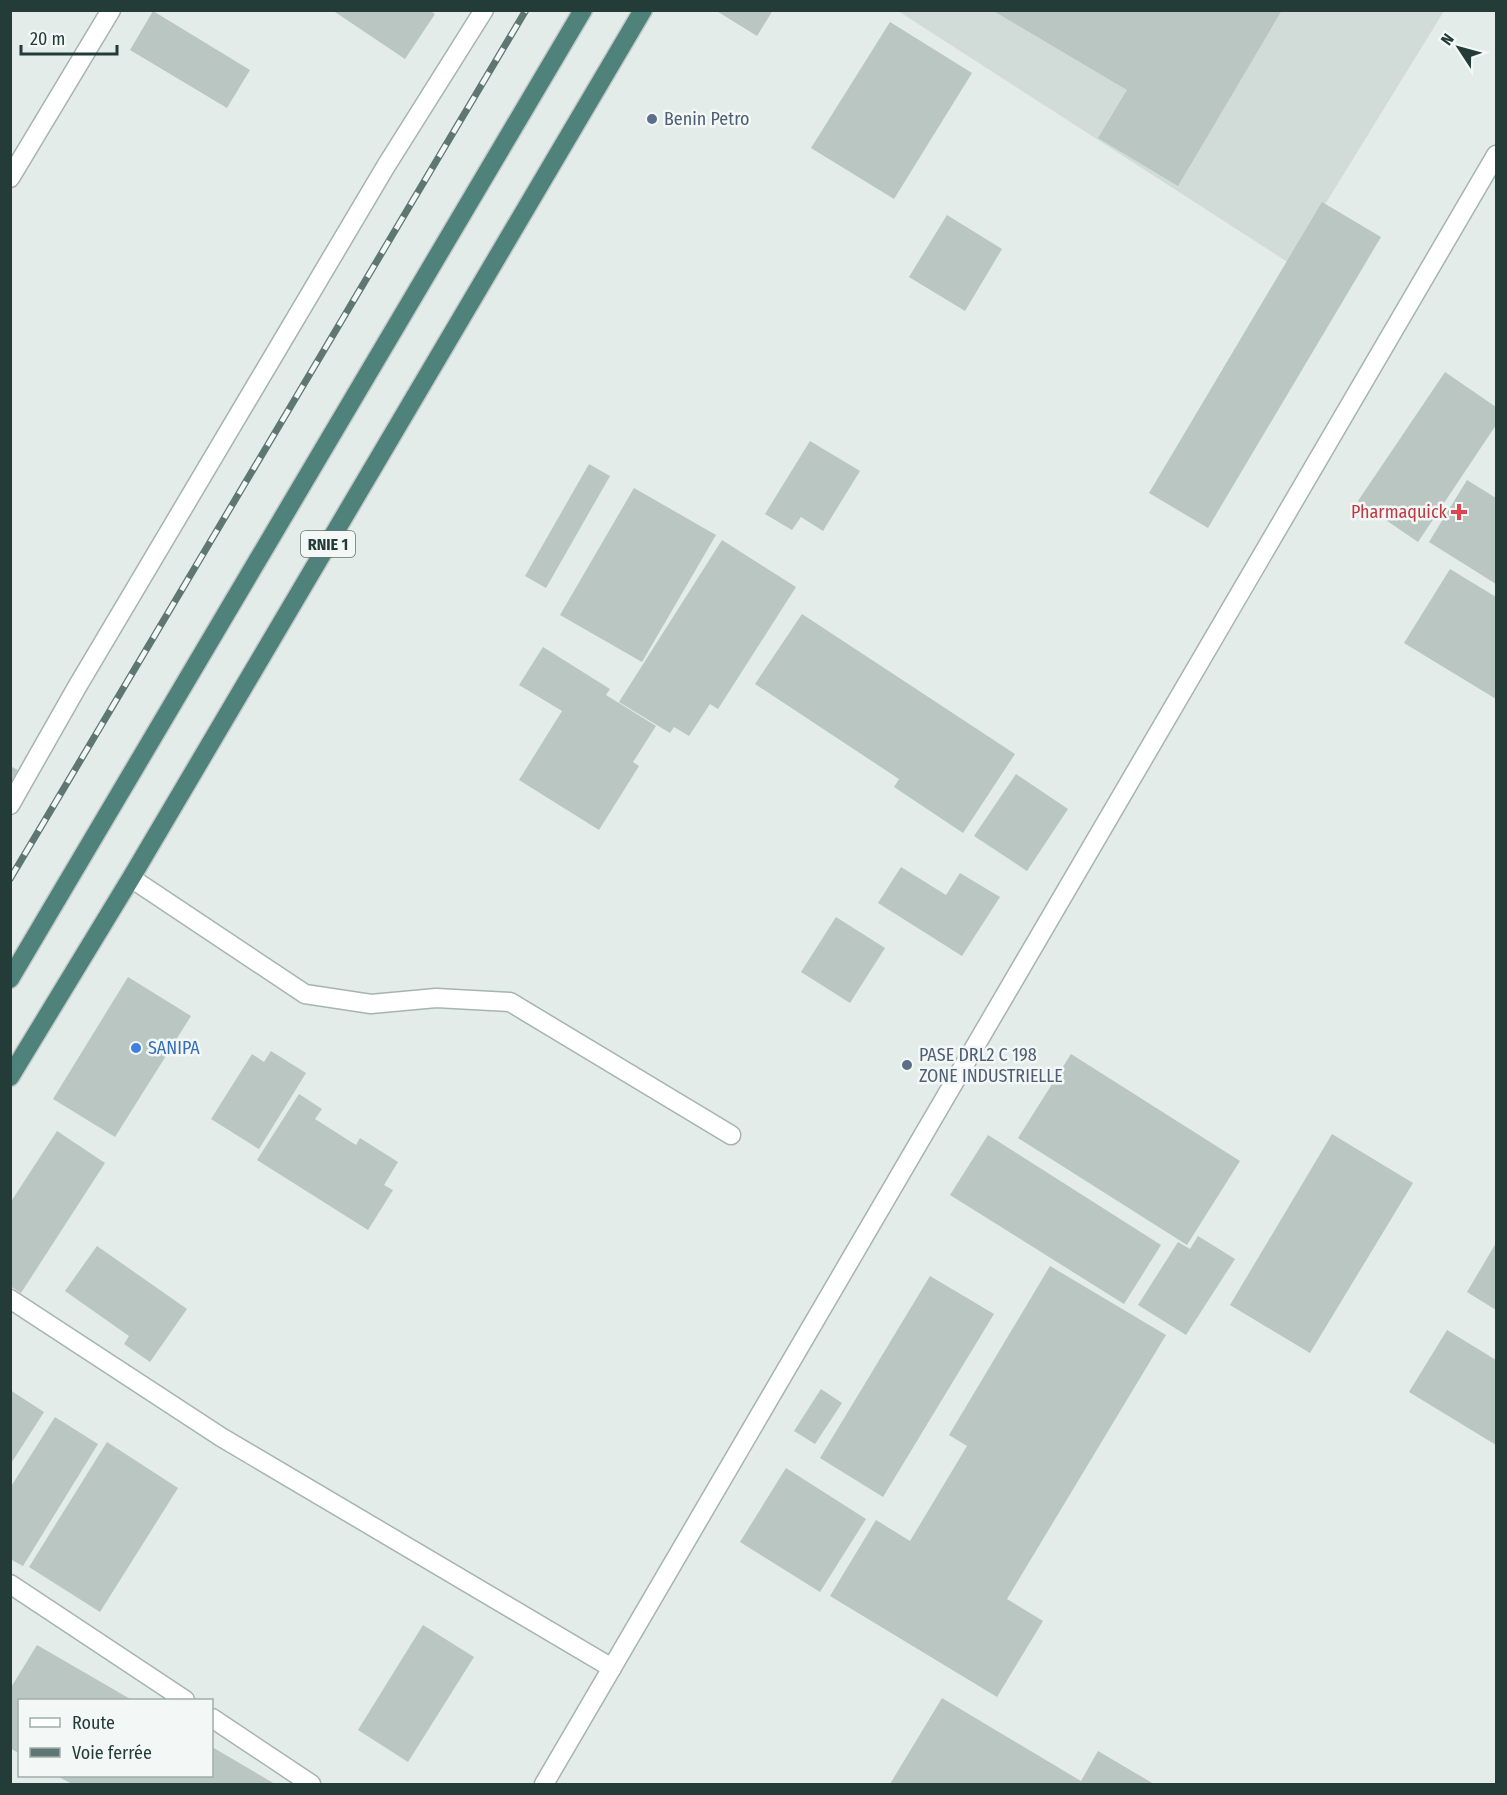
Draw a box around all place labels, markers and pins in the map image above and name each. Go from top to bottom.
place label: Benin Petro [664,108,749,130]
marker: Benin Petro [645,112,659,126]
place label: Pharmaquick [1351,501,1448,523]
marker: Pharmaquick [1452,505,1466,519]
place label: SANIPA [148,1037,200,1059]
marker: SANIPA [129,1041,143,1055]
place label: PASE DRL2 C 198 ZONE INDUSTRIELLE [919,1044,1063,1087]
marker: PASE DRL2 C 198 ZONE INDUSTRIELLE [900,1058,914,1072]

